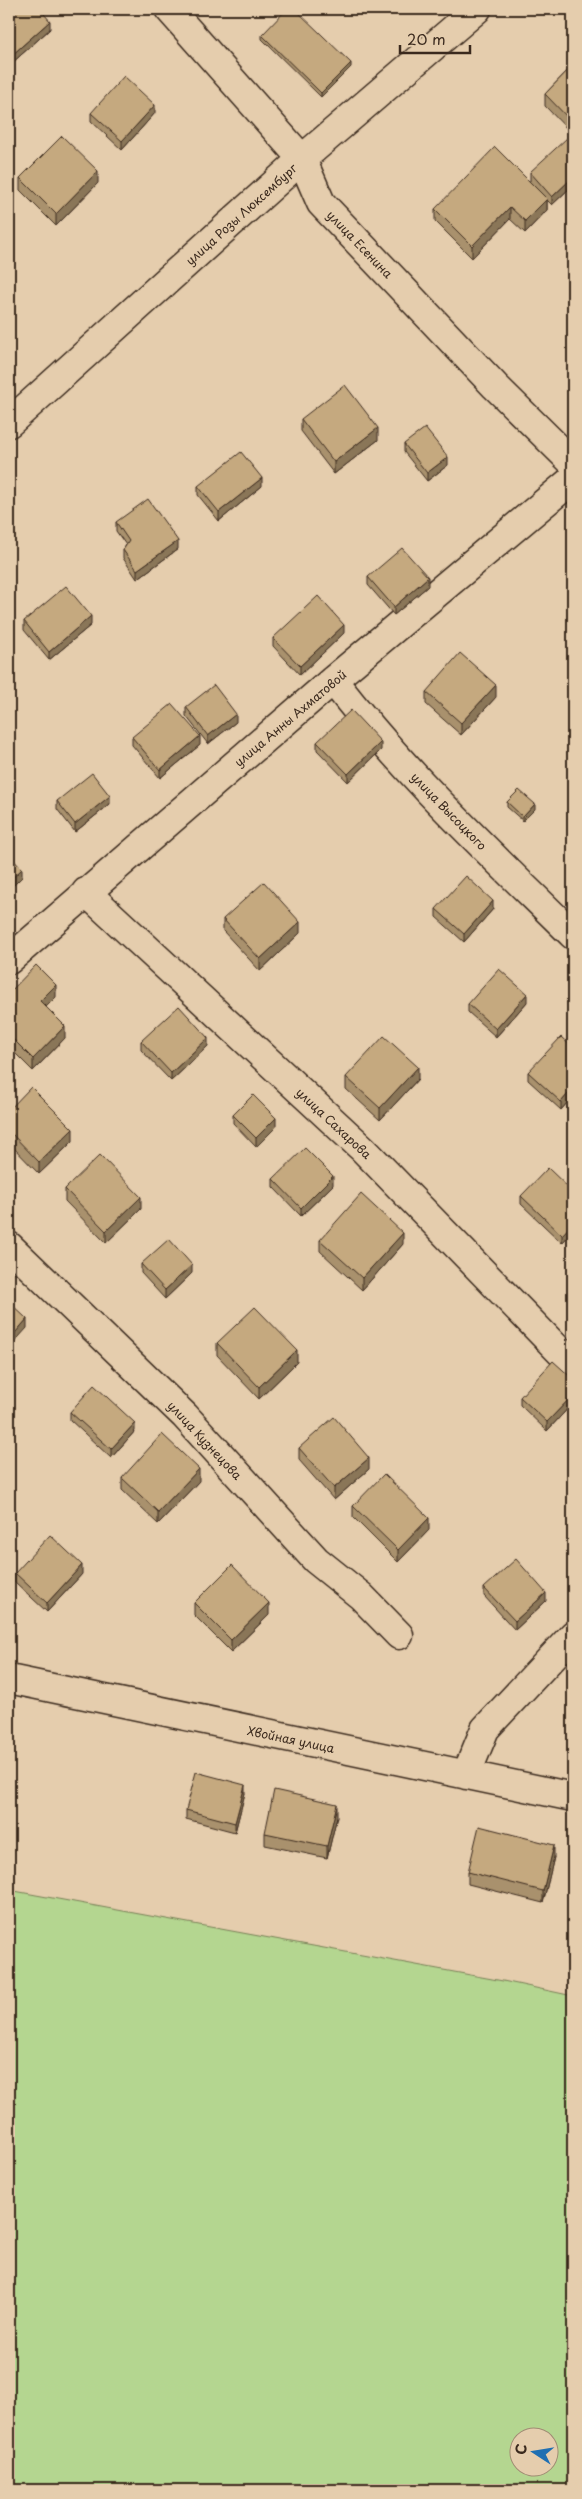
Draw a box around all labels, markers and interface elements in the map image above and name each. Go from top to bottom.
scale bar [400,22,470,54]
text: 20 m [407,27,446,50]
street label: улица Розы Люксембург [181,159,301,269]
street label: улица Есенина [323,206,397,282]
street label: улица Анны Ахматовой [230,666,350,770]
street label: улица Высоцкого [407,768,491,854]
street label: улица Сахарова [292,1083,376,1163]
street label: улица Кузнецова [164,1397,247,1484]
street label: Хвойная улица [246,1721,337,1757]
north arrow [510,2426,560,2476]
text: С [509,2442,532,2457]

